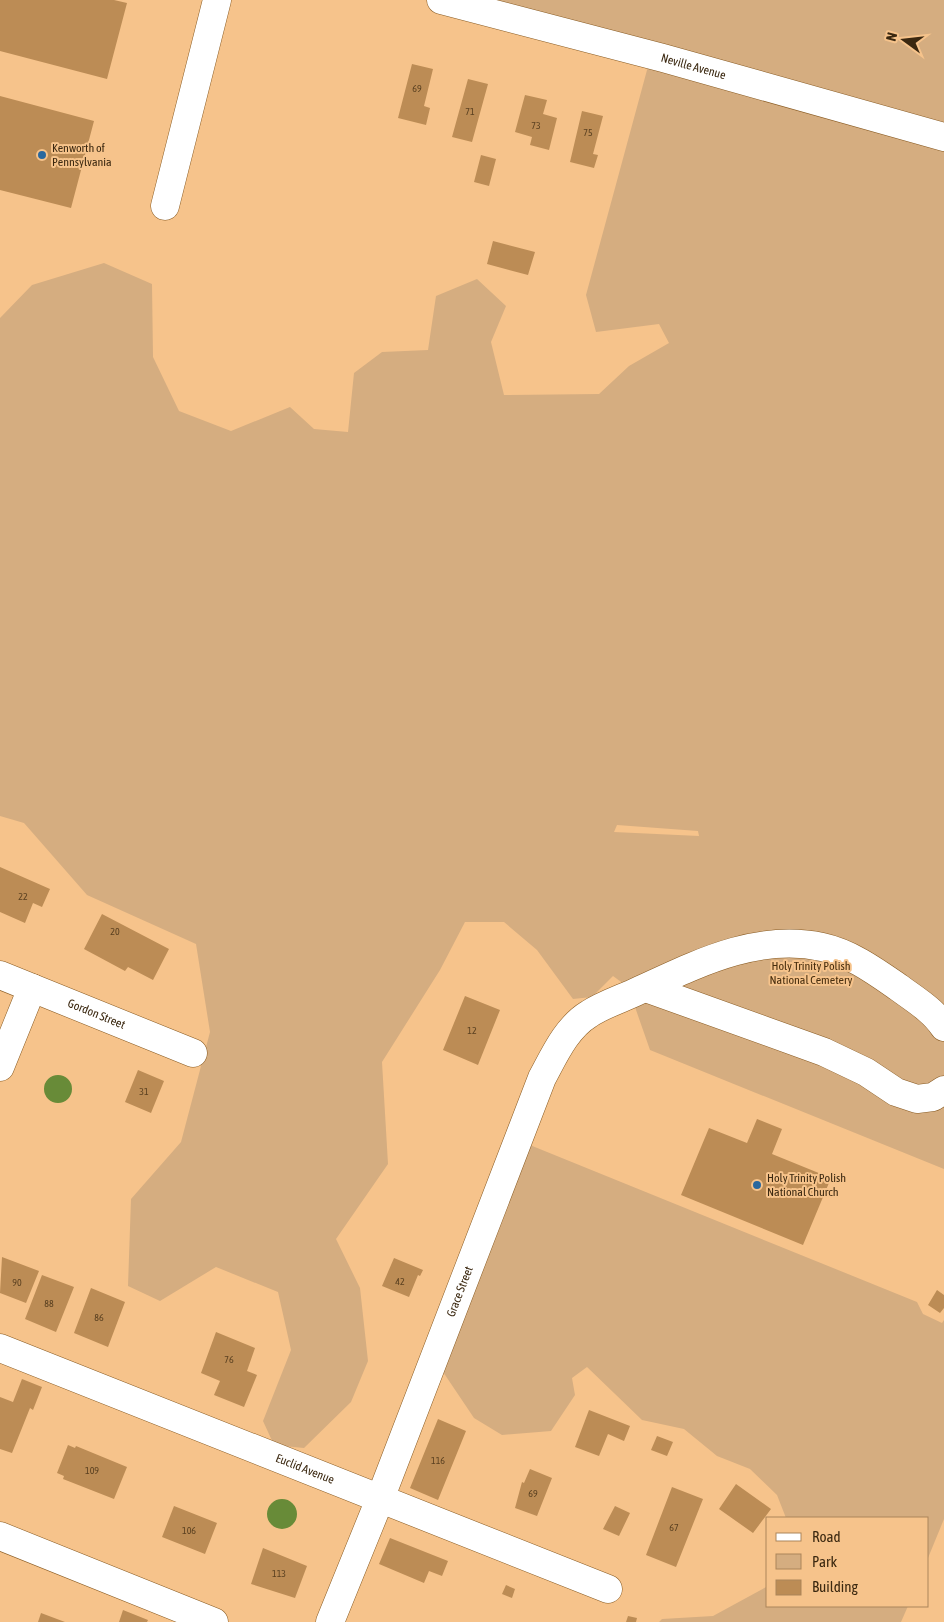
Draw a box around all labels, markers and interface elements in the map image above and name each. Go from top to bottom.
north arrow [879,15,929,65]
text: N [883,31,900,43]
street label: Neville Avenue [659,51,727,82]
house number: 69 [412,83,422,94]
house number: 71 [465,106,475,117]
house number: 73 [531,120,541,131]
house number: 75 [583,127,593,138]
place label: Kenworth of Pennsylvania [52,141,112,169]
marker: Kenworth of Pennsylvania [36,149,48,161]
house number: 22 [18,891,28,902]
house number: 20 [110,926,120,937]
park label: Holy Trinity Polish National Cemetery [770,959,853,987]
street label: Gordon Street [66,996,128,1032]
house number: 12 [467,1025,477,1036]
house number: 31 [139,1086,149,1097]
place label: Holy Trinity Polish National Church [767,1171,846,1199]
marker: Holy Trinity Polish National Church [751,1179,763,1191]
street label: Grace Street [444,1264,476,1319]
house number: 42 [395,1276,405,1287]
house number: 90 [12,1277,22,1288]
house number: 88 [44,1298,54,1309]
house number: 86 [94,1312,104,1323]
house number: 76 [224,1354,234,1365]
street label: Euclid Avenue [274,1451,336,1487]
house number: 116 [431,1455,445,1466]
house number: 109 [85,1465,99,1476]
house number: 69 [528,1488,538,1499]
legend [766,1517,929,1607]
house number: 67 [669,1522,679,1533]
house number: 106 [182,1525,196,1536]
text: Road [812,1528,841,1545]
text: Park [812,1553,837,1570]
house number: 113 [272,1568,286,1579]
text: Building [812,1578,858,1595]

